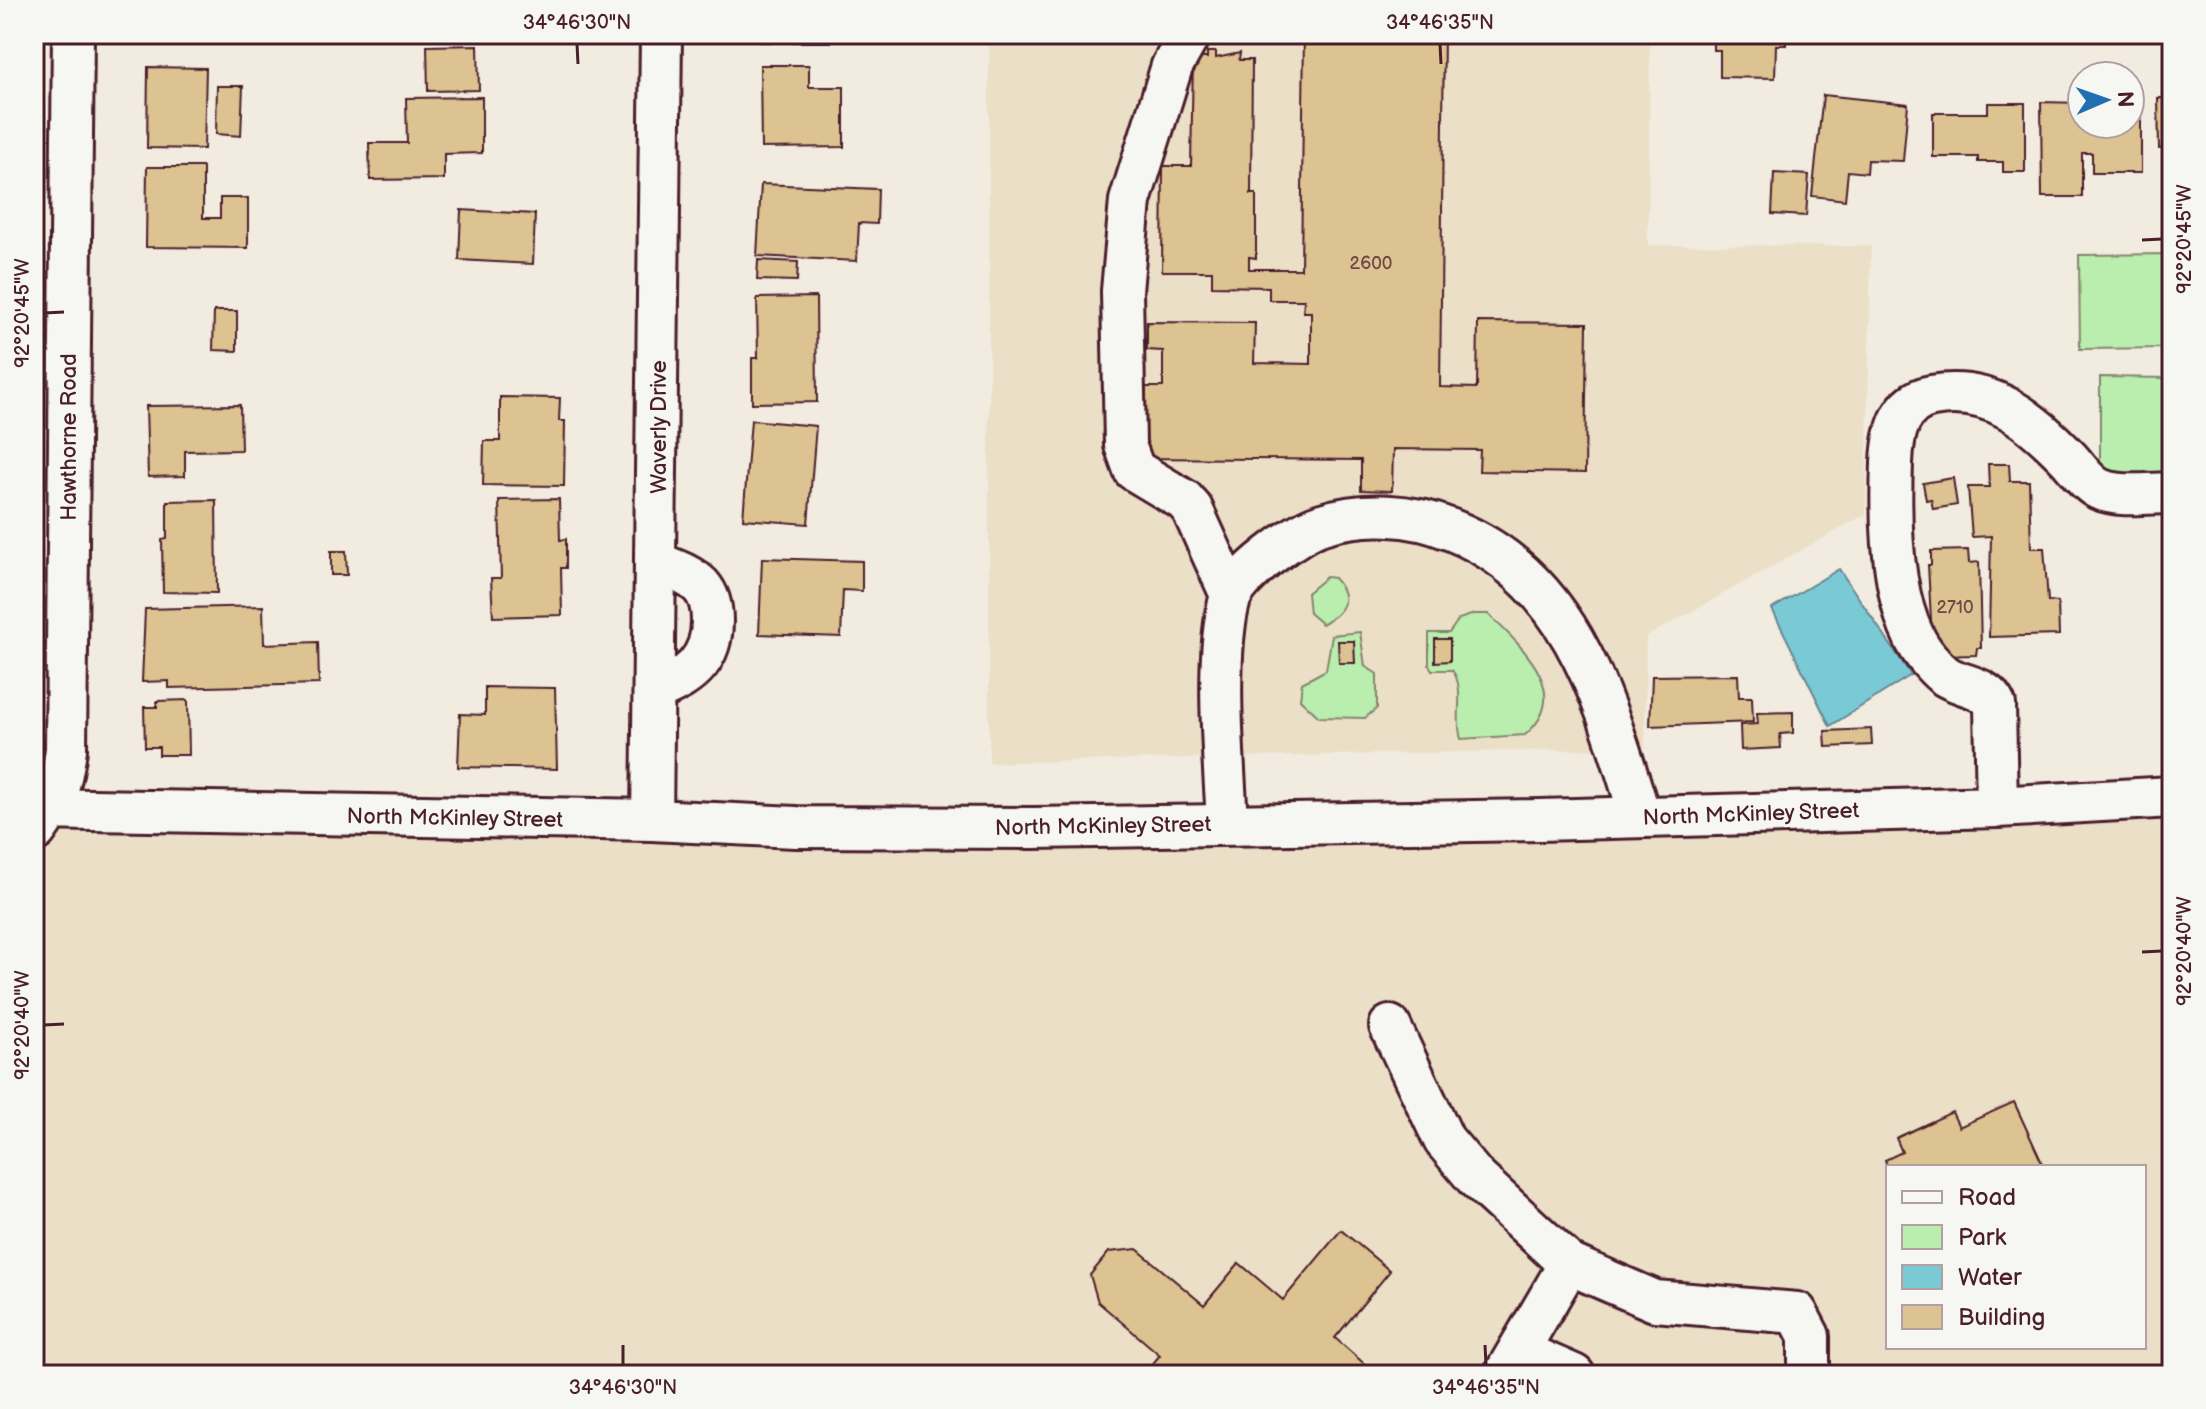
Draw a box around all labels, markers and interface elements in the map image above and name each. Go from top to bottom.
text: 34°46'30"N [523,11,631,35]
text: 34°46'35"N [1386,11,1494,35]
north arrow [2066,60,2146,140]
text: N [2111,91,2138,108]
text: 92°20'45"W [2173,184,2197,294]
house number: 2600 [1350,253,1392,274]
text: 92°20'45"W [11,258,35,368]
street label: Hawthorne Road [56,353,83,521]
street label: Waverly Drive [646,360,673,494]
house number: 2710 [1936,597,1974,618]
street label: North McKinley Street [1642,797,1860,832]
street label: North McKinley Street [346,803,564,834]
street label: North McKinley Street [995,811,1212,842]
text: 92°20'40"W [2173,896,2197,1006]
text: 92°20'40"W [11,970,35,1080]
legend [1886,1165,2146,1349]
text: Road [1958,1183,2016,1212]
text: Park [1958,1223,2006,1252]
text: Water [1958,1263,2022,1292]
text: Building [1958,1303,2045,1332]
text: 34°46'30"N [569,1376,677,1400]
text: 34°46'35"N [1432,1376,1540,1400]

